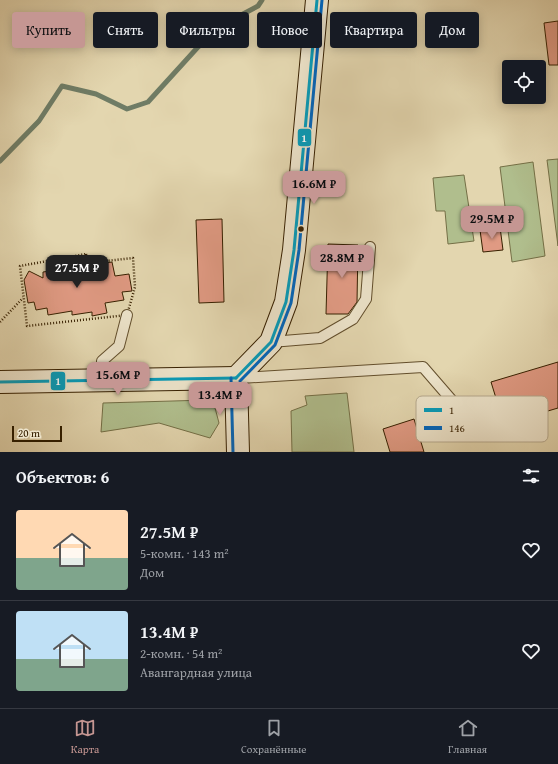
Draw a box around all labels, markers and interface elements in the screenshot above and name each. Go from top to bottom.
chip: Купить [12,12,85,48]
chip: Снять [93,12,158,48]
chip: Фильтры [166,12,249,48]
chip: Новое [257,12,322,48]
chip: Квартира [330,12,417,48]
chip: Дом [425,12,479,48]
map controls [502,60,546,104]
button: locate [502,60,546,104]
line badge: 1 [297,128,312,147]
text: 1 [301,130,307,146]
pin: 16.6M ₽ [277,171,351,205]
text: 16.6M ₽ [292,174,336,193]
pin: 29.5M ₽ [455,206,529,240]
text: 29.5M ₽ [470,209,514,228]
unlabelled marker [296,224,306,234]
pin: 28.8M ₽ [305,245,379,279]
text: 28.8M ₽ [320,248,364,267]
pin: 27.5M ₽ [40,255,114,289]
text: 27.5M ₽ [55,258,99,277]
pin: 15.6M ₽ [81,362,155,396]
text: 15.6M ₽ [96,365,140,384]
line badge: 1 [50,371,66,391]
text: 1 [55,373,61,389]
pin: 13.4M ₽ [183,382,257,416]
text: 13.4M ₽ [198,385,242,404]
legend [416,396,548,442]
text: 1 [449,402,454,418]
text: 146 [449,420,465,436]
scale bar [12,424,62,443]
text: 20 m [18,425,40,441]
text: Объектов: 6 [16,464,109,489]
icon: filters [520,465,542,487]
text: 27.5M ₽ [140,519,198,544]
icon: home [48,526,96,574]
icon: heart [520,539,542,561]
text: 5-комн. · 143 m² [140,544,229,563]
text: Дом [140,563,164,582]
text: 13.4M ₽ [140,619,198,644]
icon: home [48,627,96,675]
icon: heart [520,640,542,662]
text: 2-комн. · 54 m² [140,644,222,663]
text: Авангардная улица [140,663,252,682]
tab: Карта [71,717,99,757]
tab: Сохранённые [241,717,306,757]
tab: Главная [448,717,487,757]

